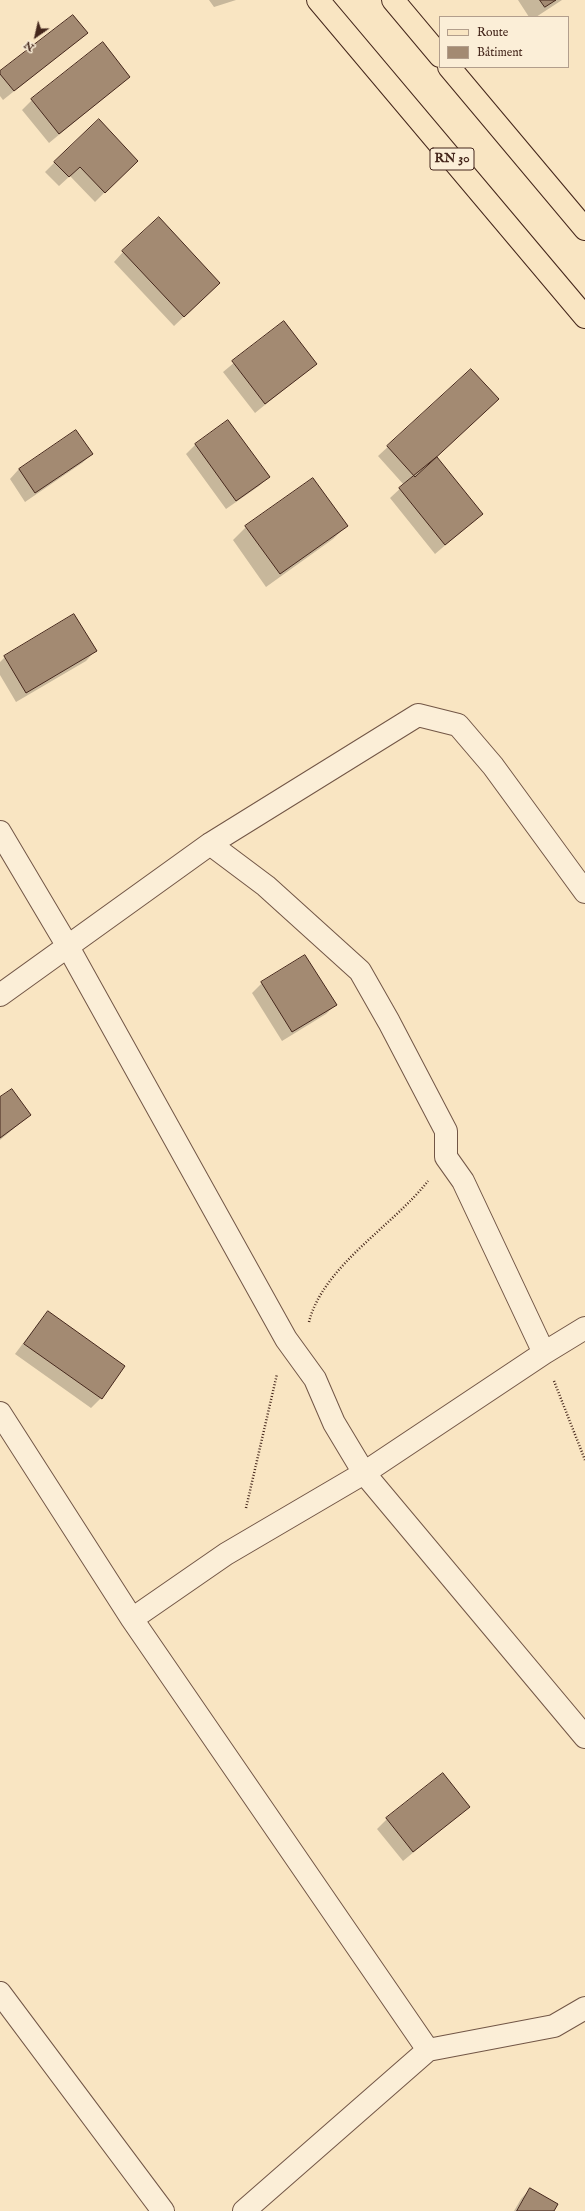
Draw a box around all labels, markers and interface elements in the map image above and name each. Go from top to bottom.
north arrow [16,16,56,56]
legend [439,16,569,68]
text: Route [477,25,508,40]
text: N [21,37,37,54]
text: Bâtiment [477,45,523,60]
road number: RN 30 [430,148,474,170]

